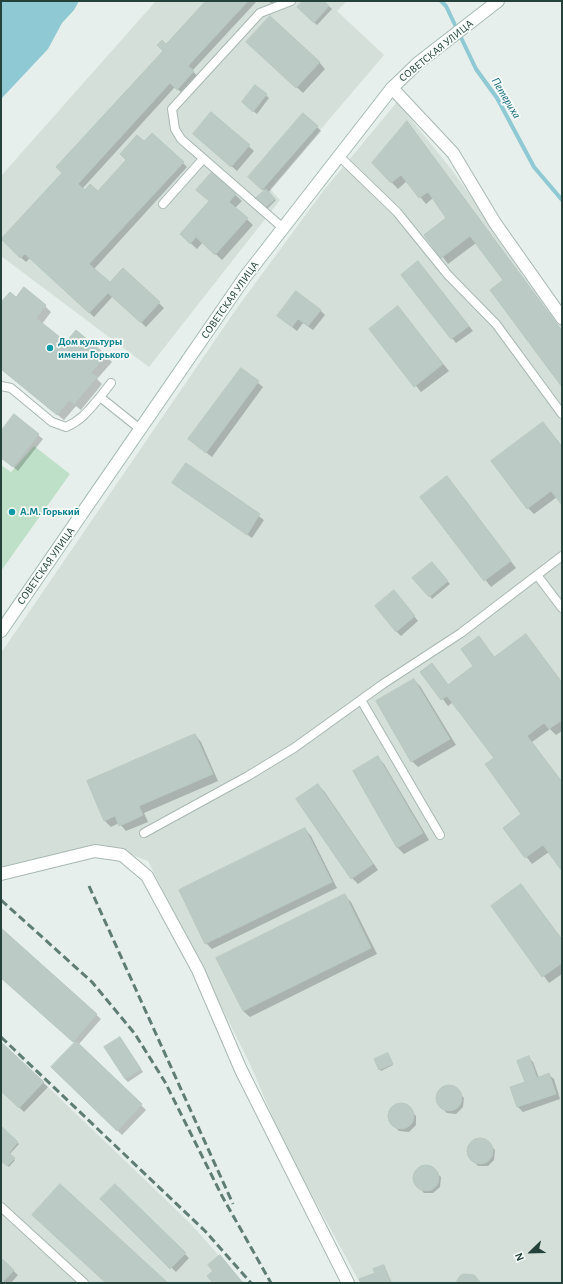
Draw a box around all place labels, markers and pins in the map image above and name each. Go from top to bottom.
place label: Дом культуры имени Горького [58,335,129,361]
marker: Дом культуры имени Горького [45,343,55,353]
place label: А.М. Горький [20,505,80,519]
marker: А.М. Горький [7,507,17,517]

